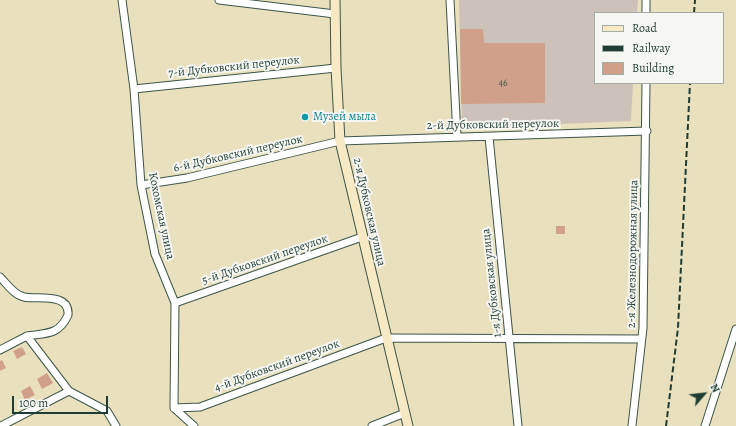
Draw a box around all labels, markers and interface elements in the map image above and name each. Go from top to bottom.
legend [594,12,724,84]
text: Road [632,20,657,36]
text: Railway [632,40,670,56]
street label: 7-й Дубковский переулок [168,53,300,81]
text: Building [632,60,674,76]
house number: 46 [498,78,508,90]
place label: Музей мыла [313,110,376,124]
marker: Музей мыла [300,112,310,122]
street label: 2-й Дубковский переулок [427,117,559,133]
street label: 6-й Дубковский переулок [172,132,304,176]
street label: 2-я Дубковская улица [350,156,388,268]
street label: Кохомская улица [145,171,177,261]
street label: 2-я Железнодорожная улица [625,180,641,328]
street label: 1-я Дубковская улица [479,228,505,338]
street label: 5-й Дубковский переулок [200,232,330,288]
street label: 4-й Дубковский переулок [212,337,342,395]
north arrow [684,374,724,414]
text: N [707,381,724,395]
scale bar [14,388,110,414]
text: 100 m [19,395,48,411]

